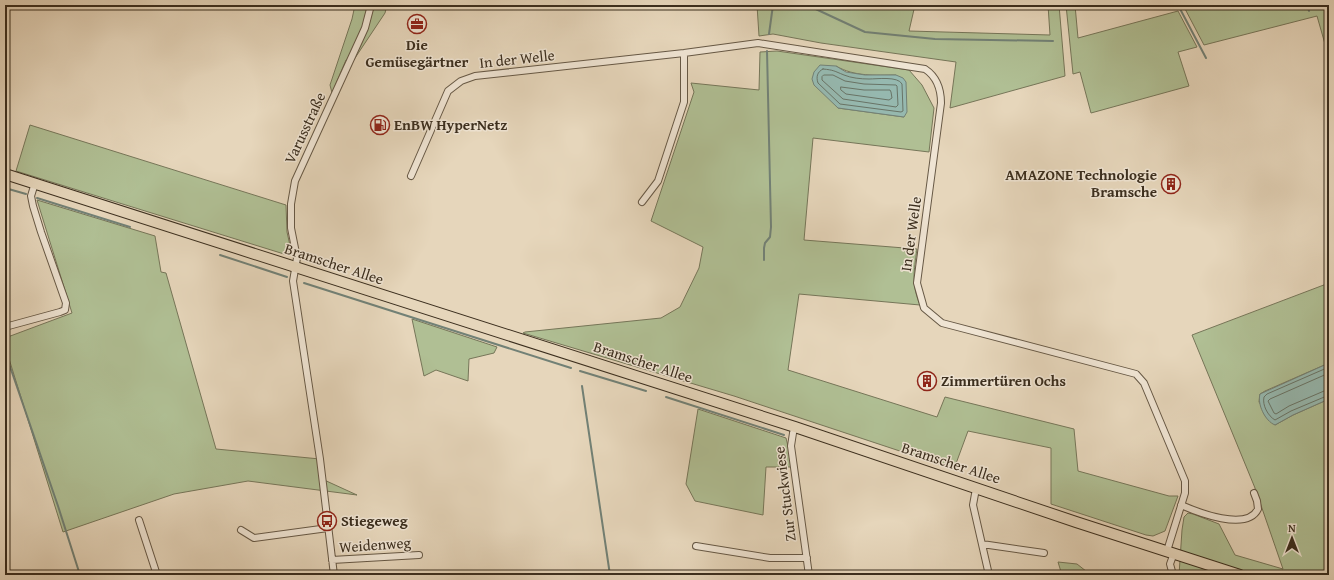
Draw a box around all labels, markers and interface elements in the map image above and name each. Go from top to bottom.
office icon: Die Gemüsegärtner [406,13,428,35]
place label: Die Gemüsegärtner [365,34,469,72]
street label: In der Welle [478,44,556,73]
street label: Varusstraße [279,89,330,167]
fuel station icon: EnBW HyperNetz [369,114,391,136]
place label: EnBW HyperNetz [394,114,507,135]
place label: AMAZONE Technologie Bramsche [1005,164,1157,202]
building icon: AMAZONE Technologie Bramsche [1160,173,1182,195]
street label: In der Welle [895,195,926,273]
street label: Bramscher Allee [282,238,386,289]
street label: Bramscher Allee [591,336,695,387]
building icon: Zimmertüren Ochs [916,370,938,392]
place label: Zimmertüren Ochs [941,370,1066,391]
street label: Bramscher Allee [899,437,1003,488]
street label: Zur Stuckwiese [768,446,801,543]
bus stop icon: Stiegeweg [316,510,338,532]
place label: Stiegeweg [341,510,408,531]
north arrow [1272,518,1312,558]
text: N [1288,520,1296,536]
street label: Weidenweg [338,531,412,557]

